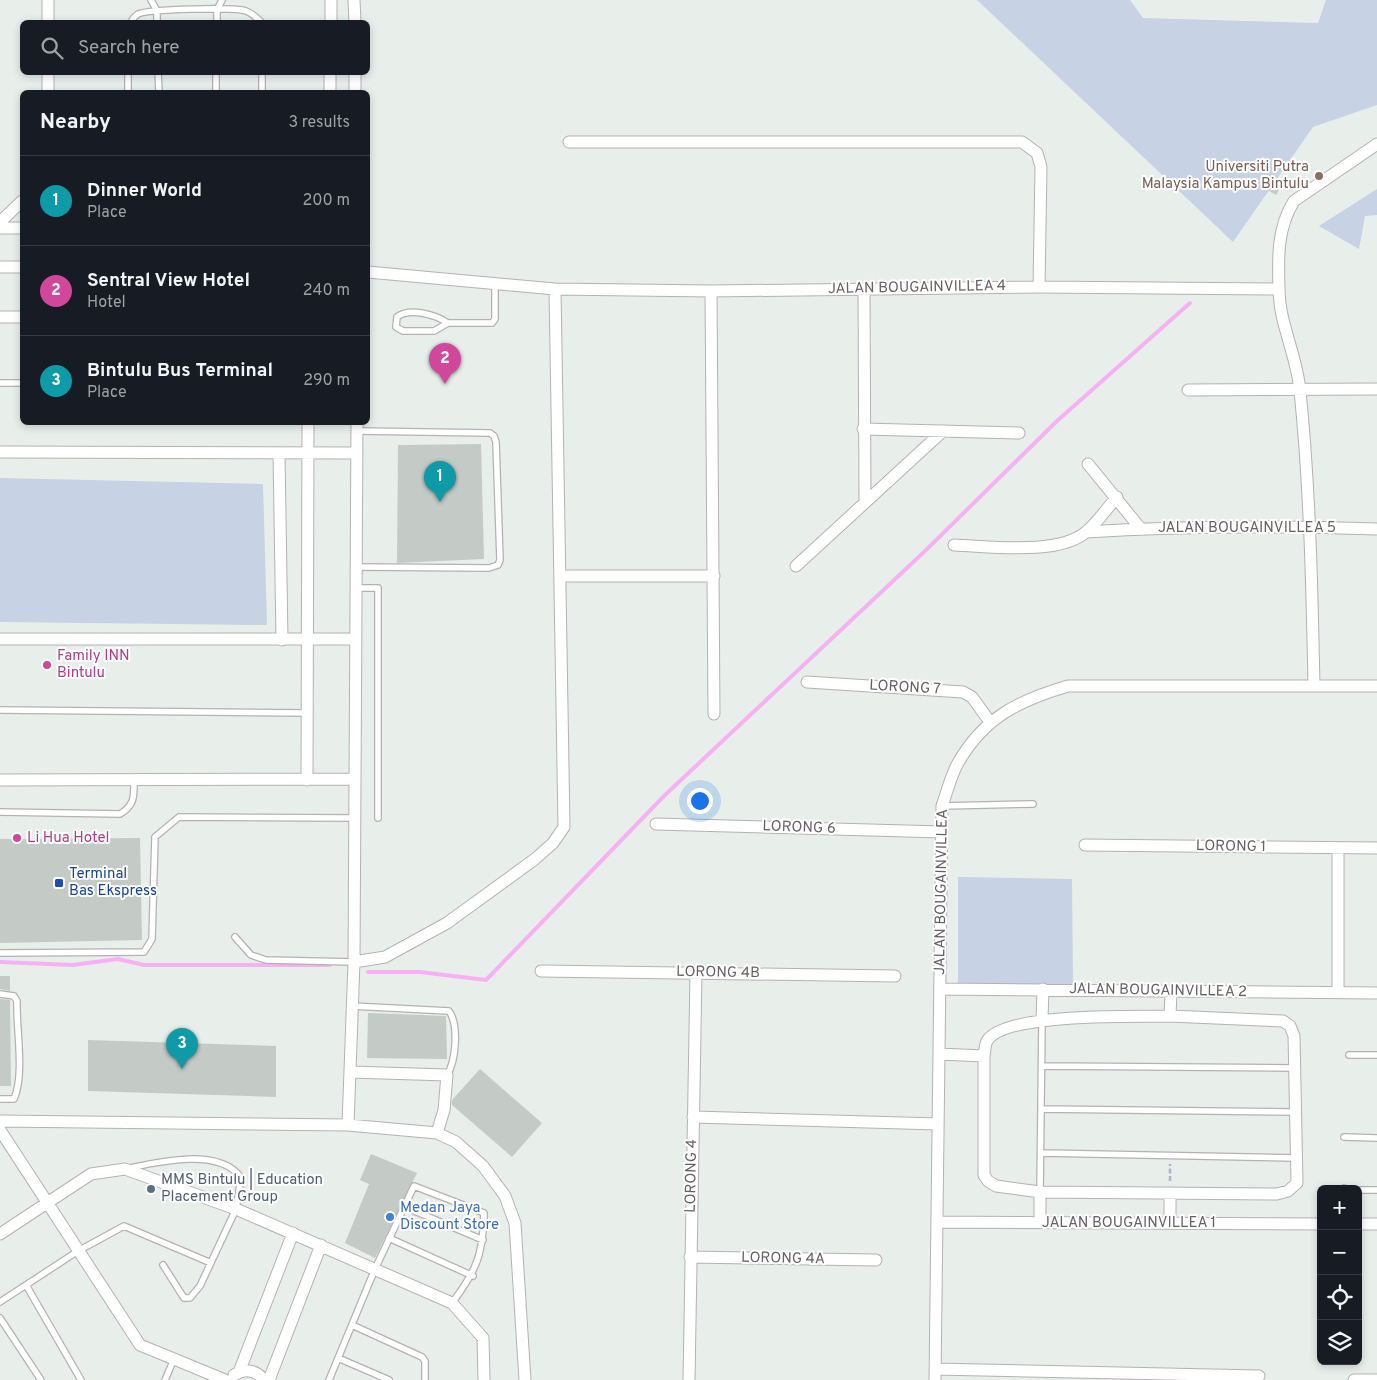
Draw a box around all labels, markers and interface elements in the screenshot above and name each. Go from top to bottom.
search box [20,20,370,75]
icon: search [38,34,66,62]
text: Search here [78,36,180,60]
text: Nearby [40,109,111,136]
text: 3 results [288,113,350,133]
place label: Universiti Putra Malaysia Kampus Bintulu [1142,158,1309,194]
marker: Universiti Putra Malaysia Kampus Bintulu [1313,170,1325,182]
text: Dinner World [87,179,202,203]
text: 1 [53,191,59,211]
text: 200 m [302,191,350,211]
text: Place [87,203,127,223]
text: Sentral View Hotel [87,269,250,293]
street label: JALAN BOUGAINVILLEA 4 [828,277,1006,299]
text: 2 [51,281,61,301]
text: 240 m [303,281,350,301]
text: Hotel [87,293,126,313]
pin: 2 [429,343,461,384]
text: Bintulu Bus Terminal [87,359,273,383]
text: 3 [51,371,61,391]
text: 290 m [303,371,350,391]
text: Place [87,383,127,403]
pin: 1 [424,461,456,502]
street label: JALAN BOUGAINVILLEA 5 [1158,519,1336,538]
place label: Family INN Bintulu [57,647,130,683]
marker: Family INN Bintulu [41,659,53,671]
street label: LORONG 7 [869,677,942,699]
your location [687,788,713,814]
street label: JALAN BOUGAINVILLEA [931,809,953,975]
street label: LORONG 6 [762,817,836,839]
place label: Li Hua Hotel [27,829,109,848]
marker: Li Hua Hotel [11,832,23,844]
street label: LORONG 1 [1196,837,1266,857]
place label: Terminal Bas Ekspress [69,865,157,901]
marker: Terminal Bas Ekspress [53,877,65,889]
street label: LORONG 4B [676,963,760,983]
street label: JALAN BOUGAINVILLEA 2 [1069,980,1247,1002]
pin: 3 [166,1028,198,1069]
street label: LORONG 4 [682,1139,702,1213]
place label: MMS Bintulu | Education Placement Group [161,1168,323,1207]
marker: MMS Bintulu | Education Placement Group [145,1183,157,1195]
map controls [1317,1185,1362,1365]
button: + [1317,1185,1362,1230]
place label: Medan Jaya Discount Store [400,1199,499,1235]
marker: Medan Jaya Discount Store [384,1211,396,1223]
street label: JALAN BOUGAINVILLEA 1 [1042,1214,1216,1233]
button: − [1317,1230,1362,1275]
street label: LORONG 4A [741,1249,825,1269]
button: locate [1317,1275,1362,1320]
button: layers [1317,1320,1362,1365]

